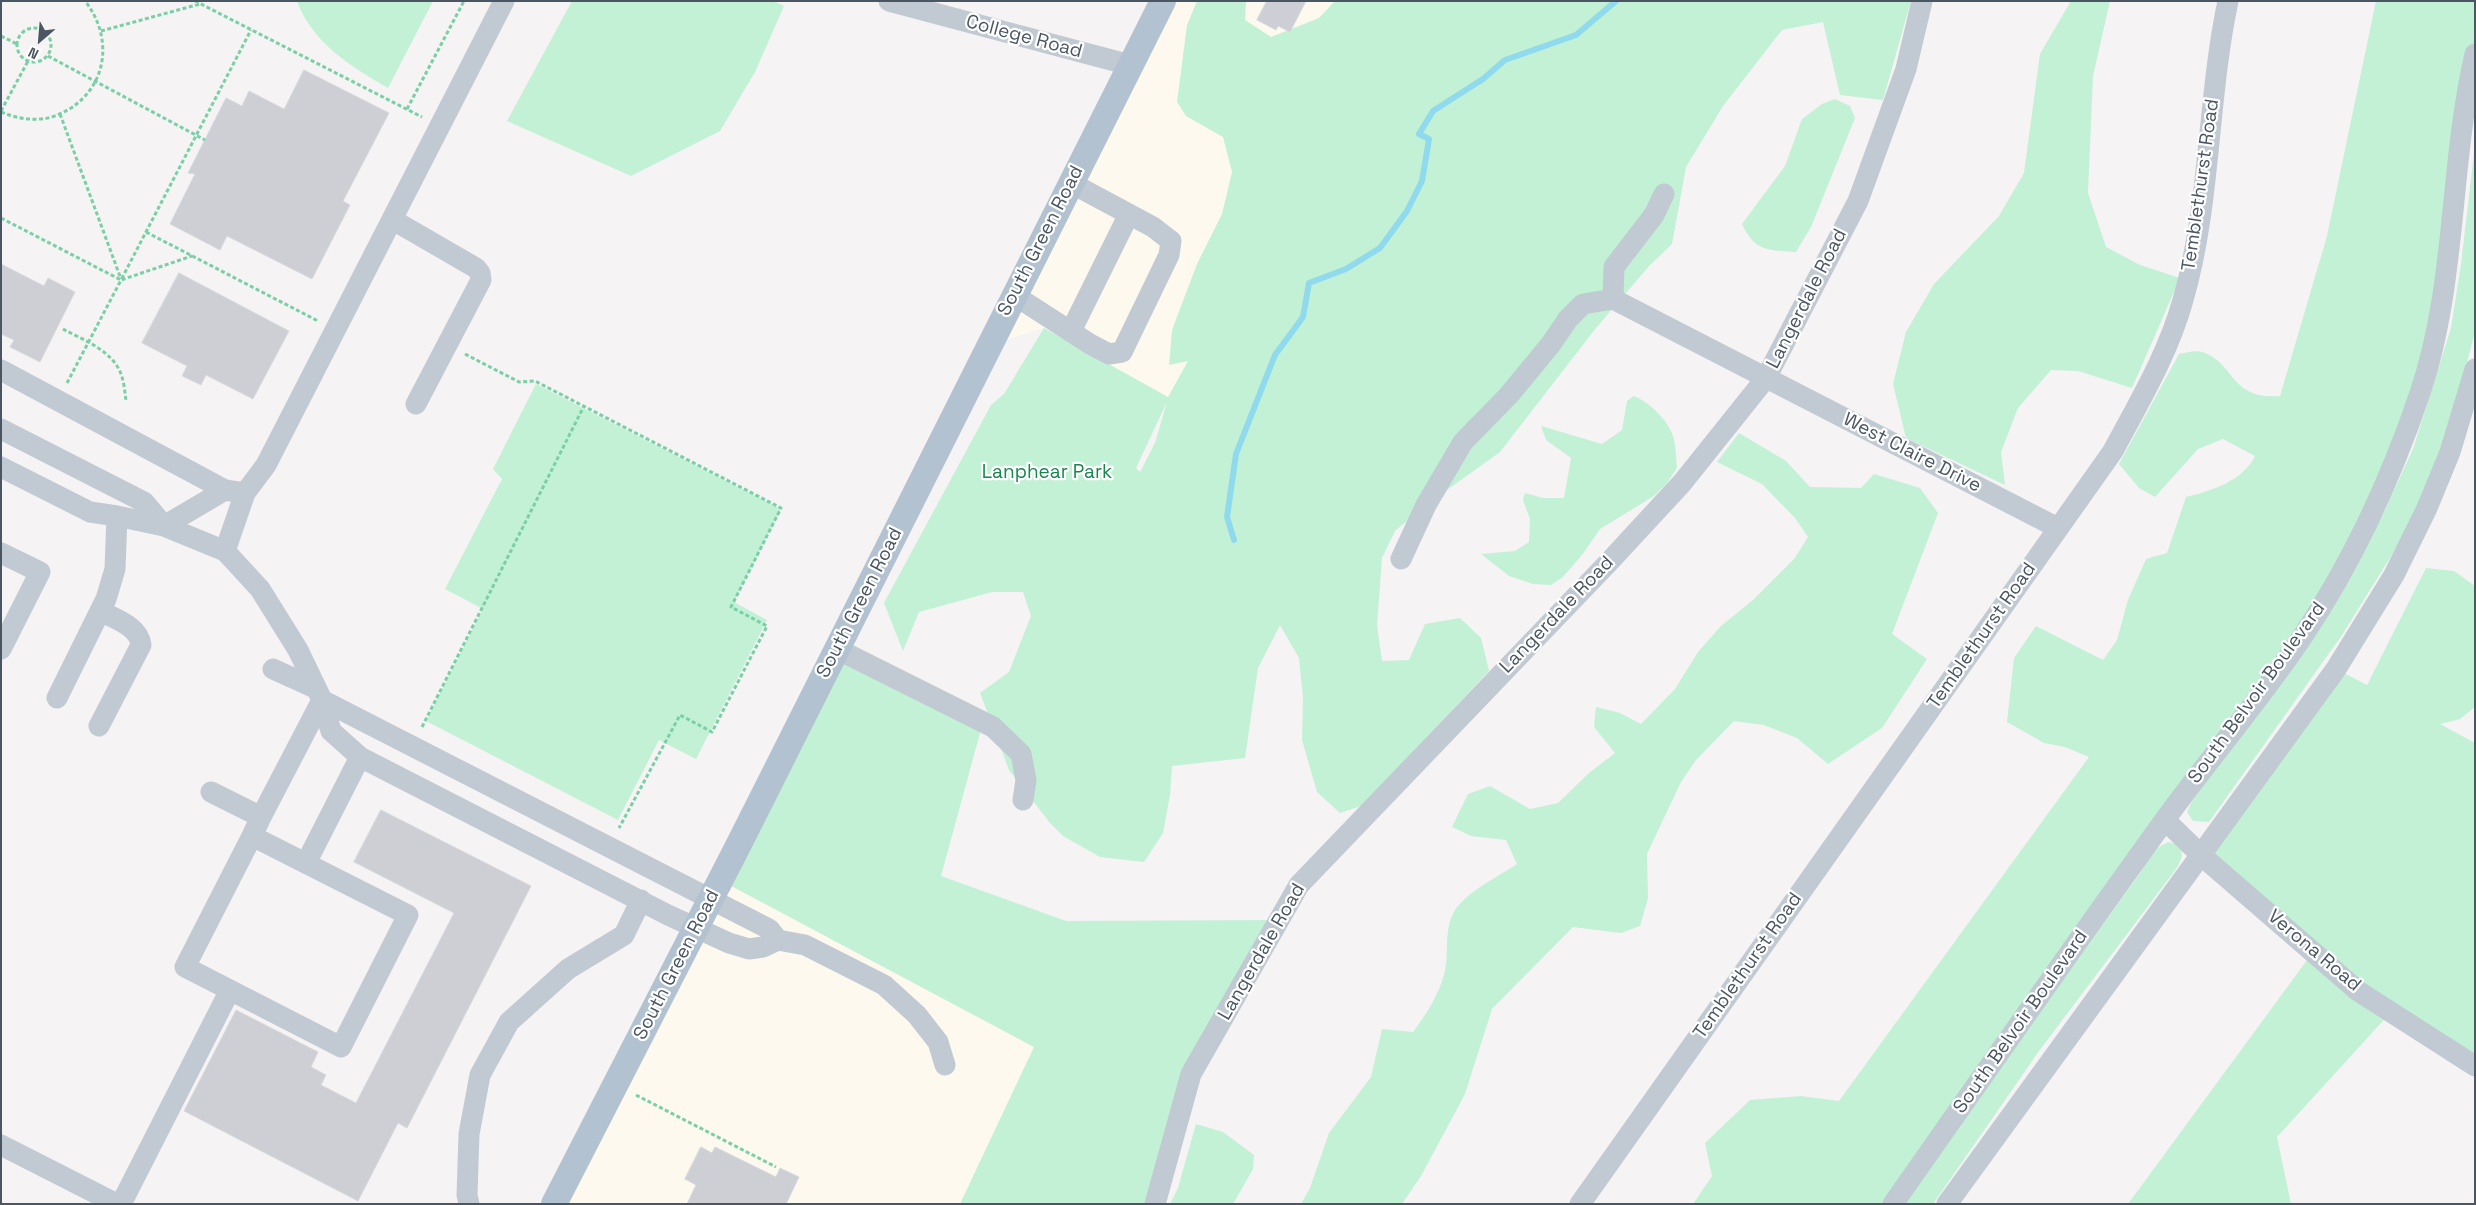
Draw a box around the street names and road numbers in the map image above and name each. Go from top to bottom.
street label: College Road [963,11,1085,63]
street label: Temblethurst Road [2178,98,2224,272]
street label: South Green Road [993,162,1089,320]
street label: Langerdale Road [1762,225,1852,373]
street label: West Claire Drive [1839,408,1985,498]
street label: South Green Road [812,524,908,682]
street label: Langerdale Road [1495,552,1619,678]
street label: Temblethurst Road [1923,558,2041,714]
street label: South Belvoir Boulevard [2184,598,2330,788]
street label: Langerdale Road [1214,880,1310,1024]
street label: South Green Road [629,886,725,1044]
street label: Temblethurst Road [1689,888,1807,1044]
street label: Verona Road [2263,905,2365,997]
street label: South Belvoir Boulevard [1949,926,2093,1118]

